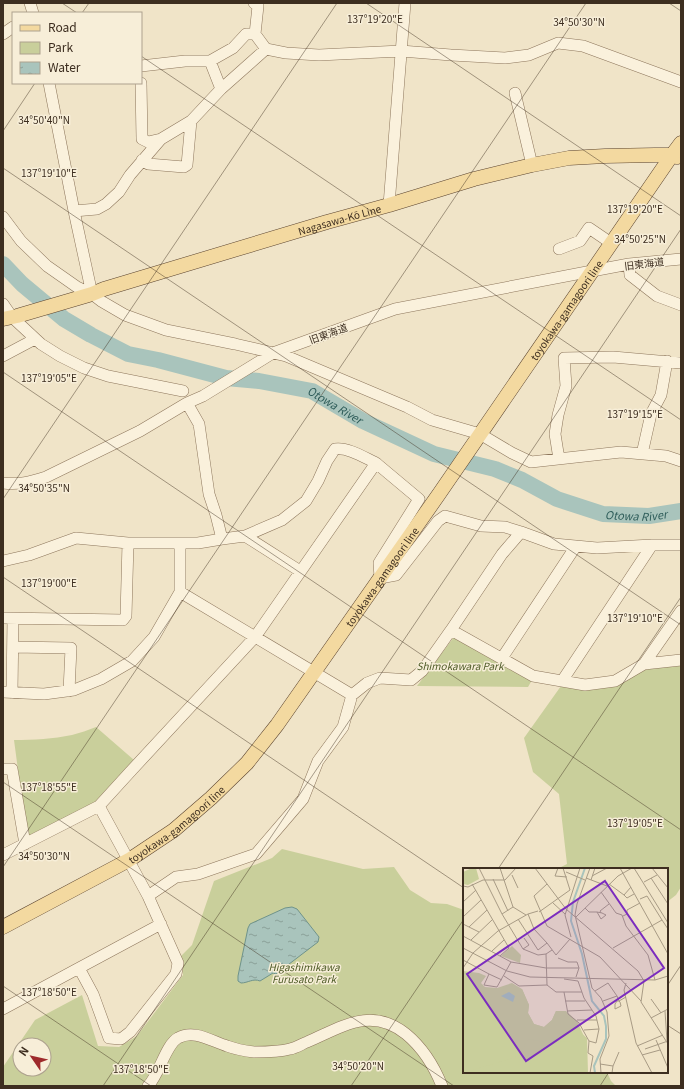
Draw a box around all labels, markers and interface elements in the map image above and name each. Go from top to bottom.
text: 137°19'20"E [347,11,403,26]
legend [12,12,142,84]
text: 34°50'30"N [553,14,605,29]
text: Road [48,18,77,35]
text: Park [48,38,73,55]
text: Water [48,58,81,75]
text: 34°50'40"N [18,112,70,127]
text: 137°19'10"E [21,165,77,180]
street label: Nagasawa-Kō Line [296,200,383,238]
text: 137°19'20"E [607,201,663,216]
text: 34°50'25"N [614,231,666,246]
street label: 旧東海道 [623,253,665,273]
street label: toyokawa-gamagoori line [526,256,606,363]
street label: 旧東海道 [307,319,349,347]
text: 137°19'05"E [21,370,77,385]
water label: Otowa River [306,382,367,428]
text: 137°19'15"E [607,406,663,421]
text: 34°50'35"N [18,480,70,495]
water label: Otowa River [605,505,670,524]
street label: toyokawa-gamagoori line [341,523,422,629]
text: 137°19'00"E [21,575,77,590]
text: 137°19'10"E [607,610,663,625]
park label: Shimokawara Park [417,658,505,673]
text: 137°18'55"E [21,779,77,794]
street label: toyokawa-gamagoori line [125,781,228,866]
text: 137°19'05"E [607,815,663,830]
text: 34°50'30"N [18,848,70,863]
inset map [463,868,668,1073]
park label: Higashimikawa Furusato Park [268,959,340,986]
text: 137°18'50"E [21,984,77,999]
north arrow [12,1037,52,1077]
text: N [14,1043,32,1059]
text: 34°50'20"N [332,1058,384,1073]
text: 137°18'50"E [113,1061,169,1076]

